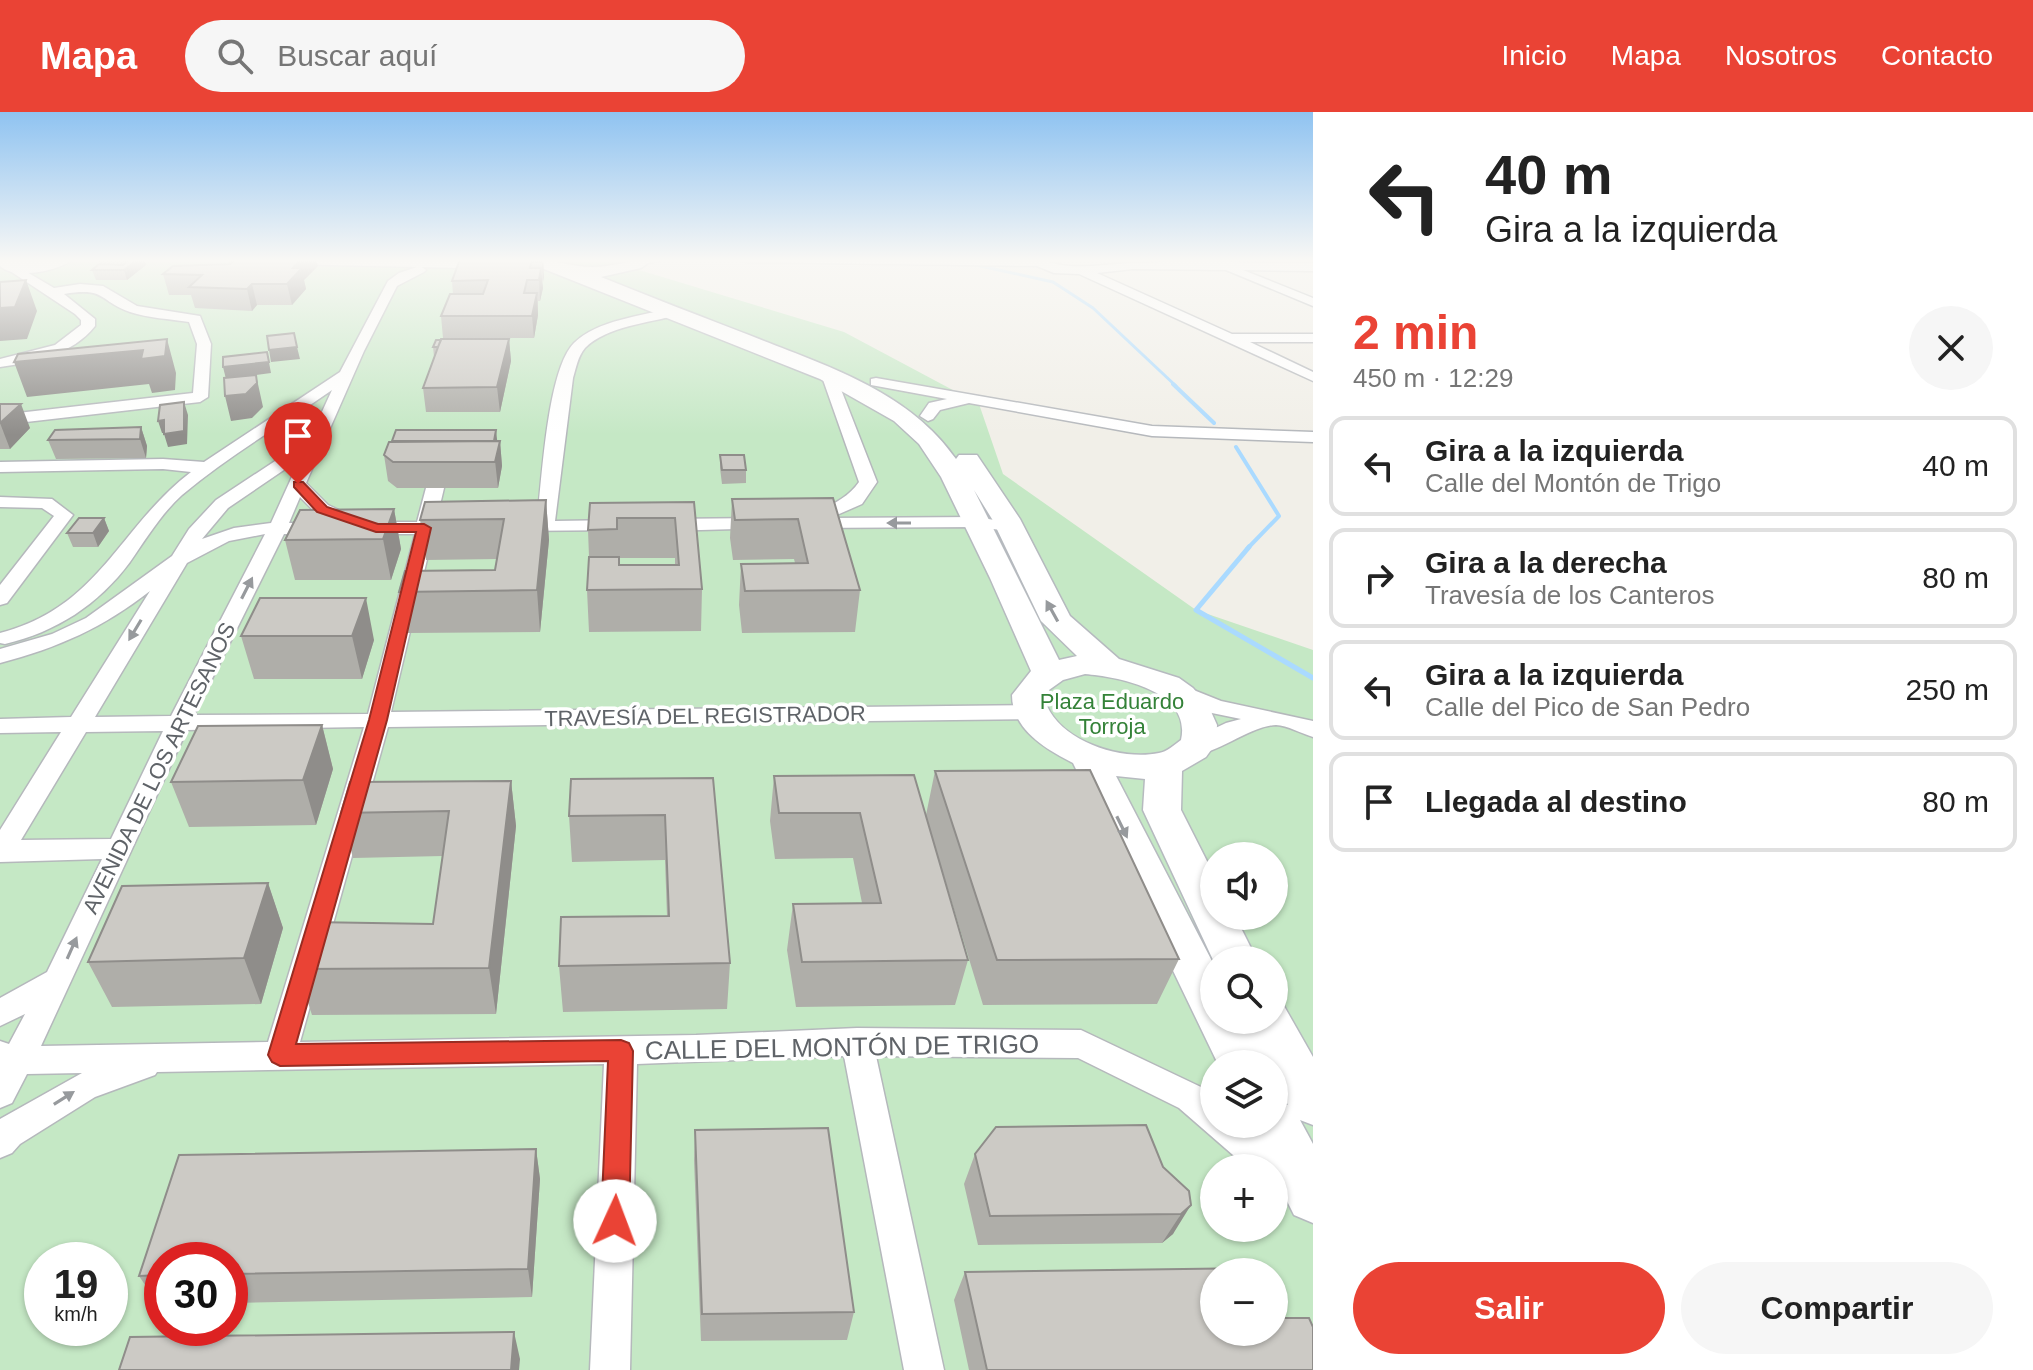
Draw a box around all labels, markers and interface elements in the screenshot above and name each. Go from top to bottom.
search box [185,20,745,92]
icon: search [213,34,257,78]
text: Mapa [40,35,137,77]
text: Buscar aquí [277,39,437,72]
text: Inicio [1501,40,1567,71]
text: Mapa [1611,40,1681,71]
text: Nosotros [1725,40,1837,71]
text: Contacto [1881,40,1993,71]
text: 40 m [1485,143,1613,206]
icon: left [1353,144,1457,248]
text: Gira a la izquierda [1485,209,1777,250]
text: 2 min [1353,306,1478,359]
button: close [1909,306,1993,390]
text: 450 m · 12:29 [1353,363,1513,393]
pin [264,402,332,484]
icon: arrive [276,414,320,458]
text: Gira a la izquierda [1425,434,1683,467]
icon: left [1357,444,1401,488]
text: 40 m [1922,449,1989,482]
text: Calle del Montón de Trigo [1425,468,1721,498]
one-way arrow [886,517,911,529]
text: Gira a la derecha [1425,546,1667,579]
icon: right [1357,556,1401,600]
text: 80 m [1922,561,1989,594]
one-way arrow [241,577,254,600]
text: Travesía de los Canteros [1425,580,1715,610]
one-way arrow [1045,600,1059,622]
street label: AVENIDA DE LOS ARTESANOS [77,618,241,918]
one-way arrow [129,619,143,641]
text: Gira a la izquierda [1425,658,1683,691]
icon: left [1357,668,1401,712]
text: 250 m [1906,673,1989,706]
park label: Plaza Eduardo Torroja [1040,689,1184,739]
text: Calle del Pico de San Pedro [1425,692,1750,722]
street label: TRAVESÍA DEL REGISTRADOR [544,701,866,731]
icon: arrive [1357,780,1401,824]
text: Llegada al destino [1425,785,1687,818]
text: 80 m [1922,785,1989,818]
one-way arrow [1115,815,1129,839]
map controls [1200,842,1288,1346]
button: sound [1200,842,1288,930]
one-way arrow [66,936,79,960]
button: search [1200,946,1288,1034]
street label: CALLE DEL MONTÓN DE TRIGO [645,1029,1039,1065]
button: layers [1200,1050,1288,1138]
one-way arrow [53,1092,75,1106]
button: + [1200,1154,1288,1242]
position arrow [573,1179,657,1263]
speed limit sign: 30 [144,1242,248,1346]
button: − [1200,1258,1288,1346]
text: 19 [54,1262,98,1306]
button: Salir [1353,1262,1665,1354]
button: Compartir [1681,1262,1993,1354]
text: km/h [54,1303,98,1325]

